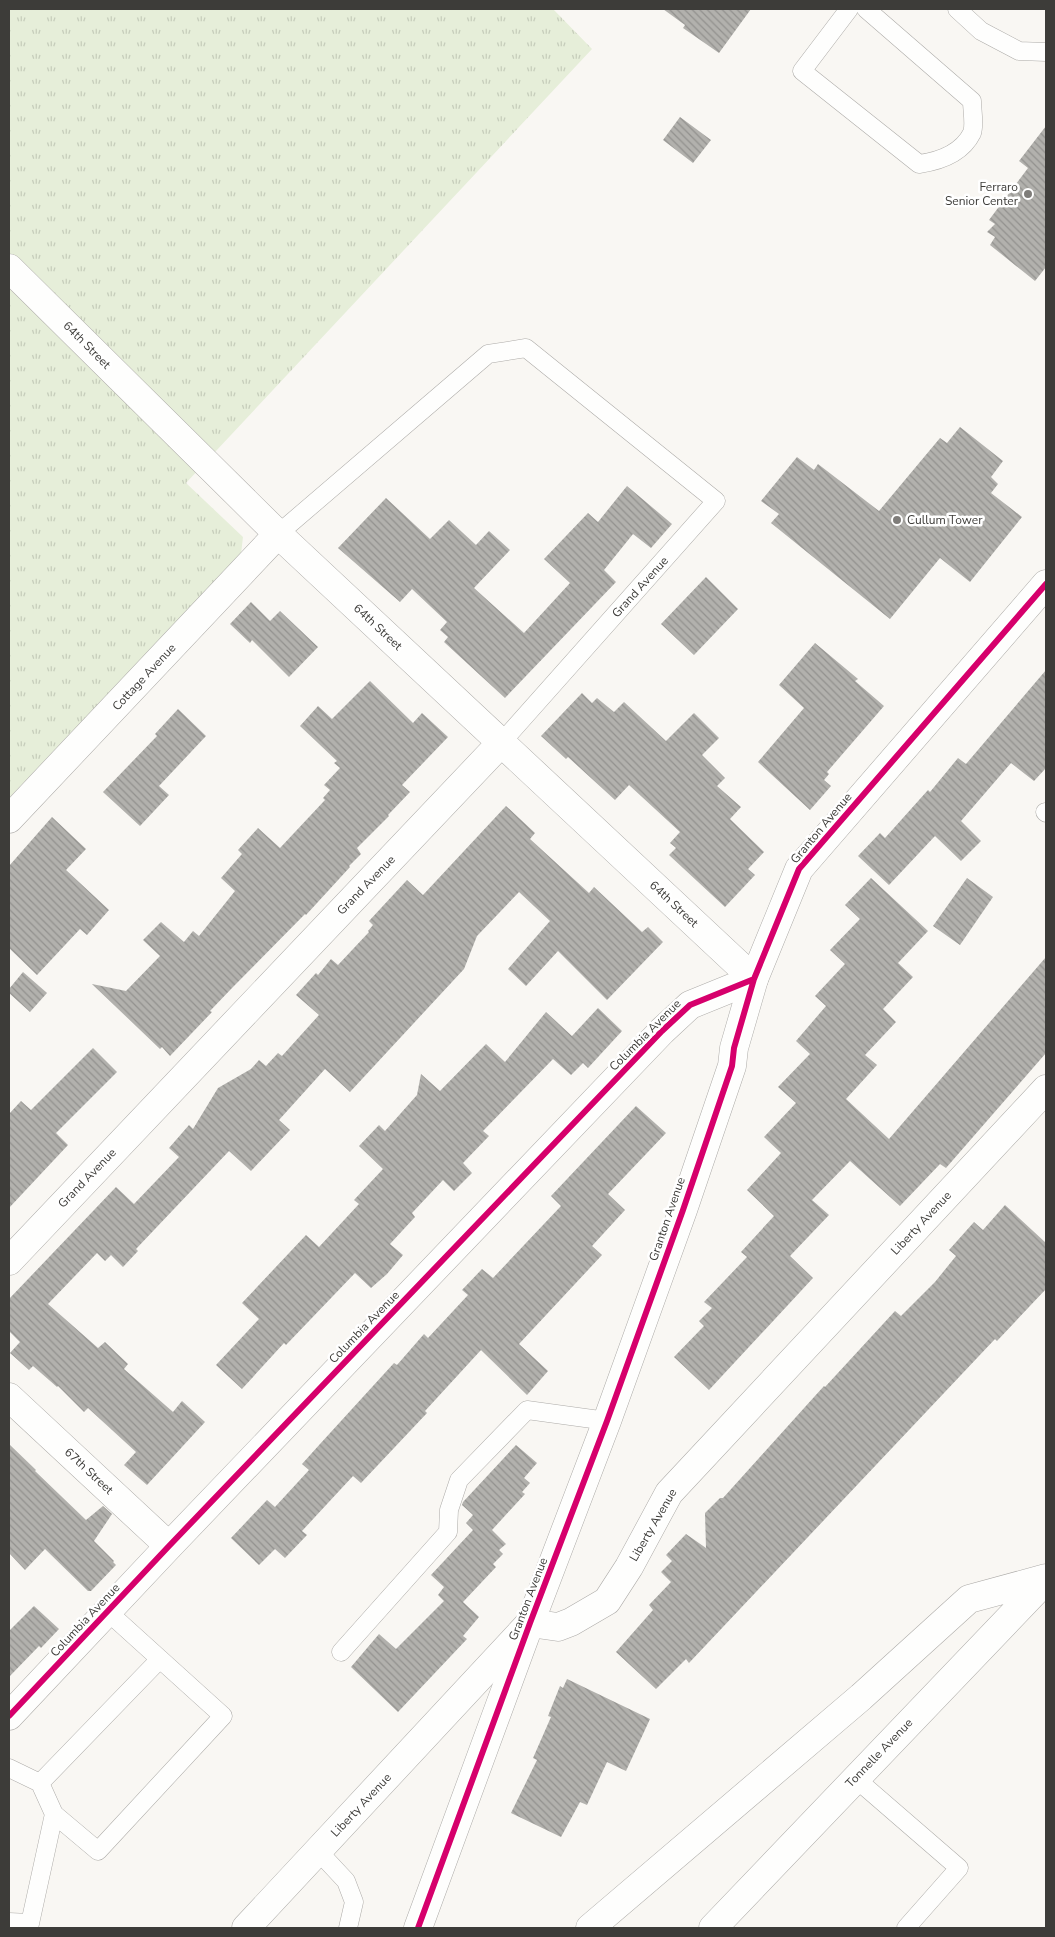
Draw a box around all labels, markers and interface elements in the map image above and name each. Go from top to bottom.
place label: Ferraro Senior Center [945,179,1019,209]
marker: Ferraro Senior Center [1022,188,1034,200]
street label: 64th Street [60,318,115,373]
place label: Cullum Tower [907,512,983,528]
marker: Cullum Tower [891,514,903,526]
street label: Grand Avenue [608,553,672,621]
street label: 64th Street [350,600,406,654]
street label: Cottage Avenue [109,640,179,714]
street label: Granton Avenue [787,789,855,867]
street label: Grand Avenue [333,852,399,918]
street label: 64th Street [646,877,702,931]
street label: Columbia Avenue [606,996,684,1074]
street label: Grand Avenue [54,1145,120,1211]
street label: Granton Avenue [645,1175,689,1263]
street label: Liberty Avenue [887,1188,955,1258]
street label: Columbia Avenue [325,1287,403,1367]
street label: 67th Street [61,1444,117,1498]
street label: Liberty Avenue [626,1486,680,1564]
street label: Granton Avenue [505,1555,551,1643]
street label: Columbia Avenue [47,1580,123,1660]
street label: Tonnelle Avenue [842,1715,916,1791]
street label: Liberty Avenue [327,1770,395,1840]

